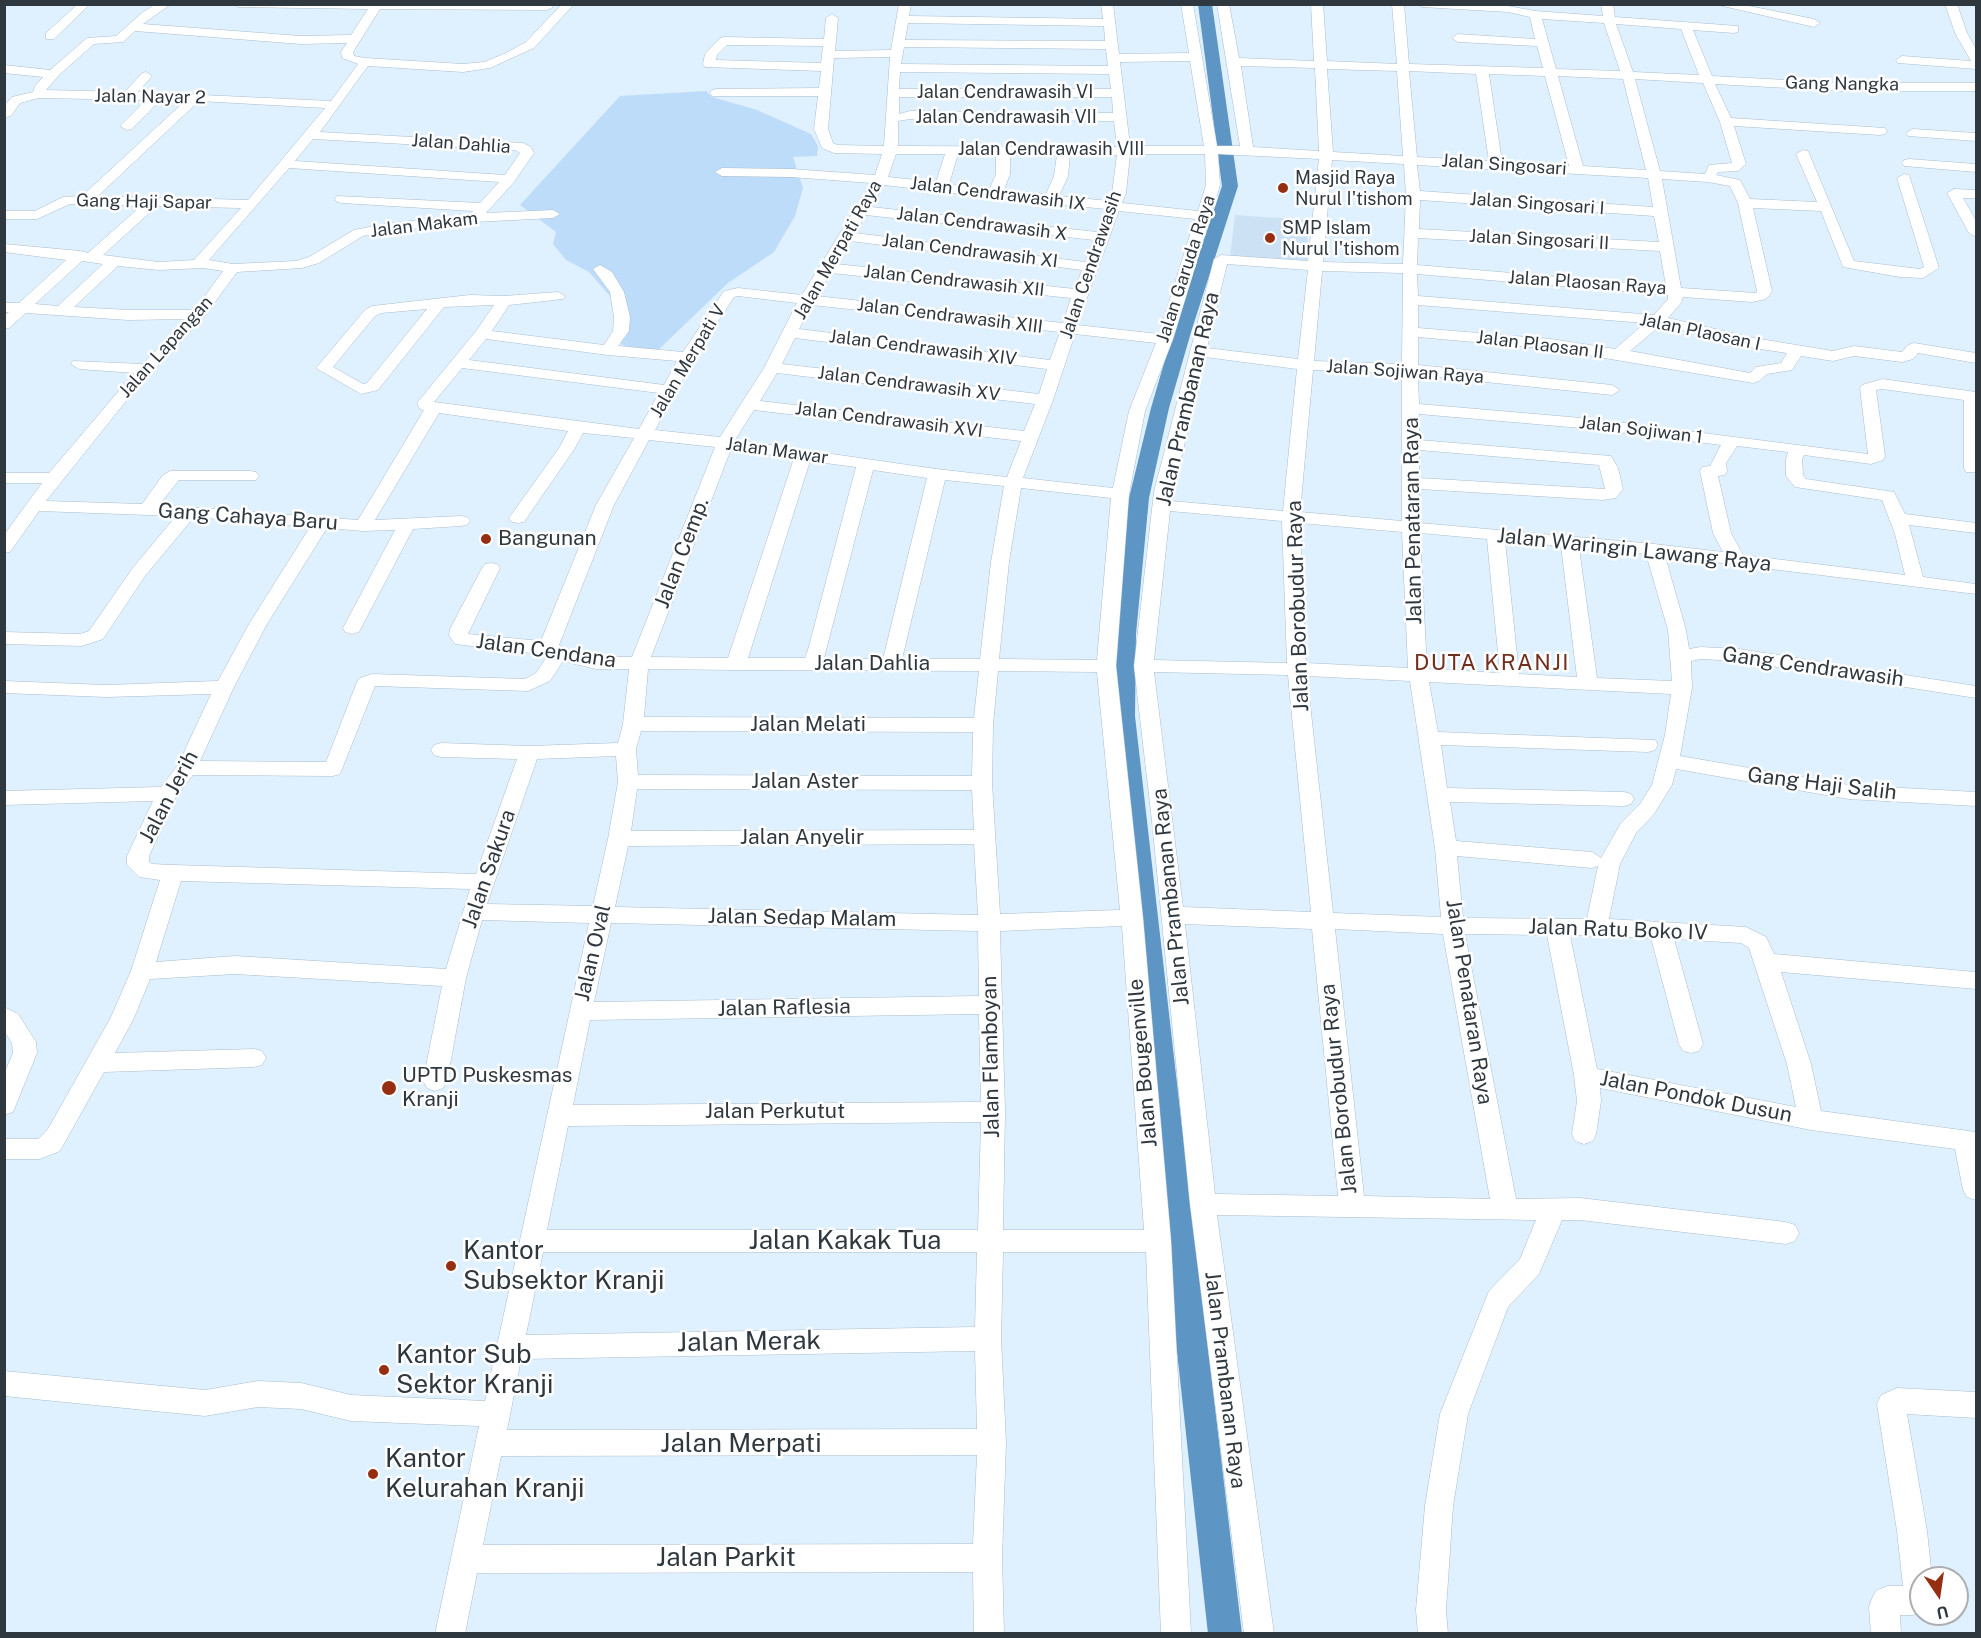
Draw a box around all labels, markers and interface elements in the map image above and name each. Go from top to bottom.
street label: Gang Nangka [1785,72,1899,96]
street label: Jalan Cendrawasih VI [917,81,1093,103]
street label: Jalan Nayar 2 [94,85,206,109]
street label: Jalan Cendrawasih VII [915,106,1097,128]
street label: Jalan Dahlia [411,130,511,158]
street label: Jalan Cendrawasih VIII [958,138,1144,160]
street label: Jalan Singosari [1441,150,1567,180]
place label: Masjid Raya Nurul I'tishom [1295,167,1413,210]
street label: Jalan Cendrawasih IX [909,173,1087,215]
street label: Jalan Merpati Raya [789,177,887,323]
marker: Masjid Raya Nurul I'tishom [1276,181,1290,195]
street label: Jalan Cendrawasih [1056,188,1126,342]
street label: Jalan Singosari I [1469,189,1605,219]
street label: Gang Haji Sapar [76,190,212,214]
street label: Jalan Garuda Raya [1152,193,1220,345]
street label: Jalan Cendrawasih X [895,203,1069,245]
street label: Jalan Makam [369,208,479,242]
place label: SMP Islam Nurul I'tishom [1282,217,1400,260]
street label: Jalan Singosari II [1468,226,1610,254]
street label: Jalan Cendrawasih XI [881,230,1059,272]
marker: SMP Islam Nurul I'tishom [1263,231,1277,245]
street label: Jalan Cendrawasih XII [862,261,1046,301]
street label: Jalan Plaosan Raya [1507,267,1667,299]
street label: Jalan Prambanan Raya [1151,290,1225,508]
street label: Jalan Lapangan [115,292,217,402]
street label: Jalan Cendrawasih XIII [856,294,1044,338]
street label: Jalan Merpati V [646,301,730,421]
street label: Jalan Plaosan I [1638,309,1762,355]
street label: Jalan Cendrawasih XIV [828,326,1018,370]
street label: Jalan Plaosan II [1475,326,1605,364]
street label: Jalan Sojiwan Raya [1325,356,1485,388]
street label: Jalan Cendrawasih XV [816,362,1002,406]
street label: Jalan Cendrawasih XVI [794,398,984,442]
street label: Jalan Sojiwan 1 [1578,412,1704,448]
street label: Jalan Penataran Raya [1399,417,1427,625]
street label: Jalan Mawar [724,433,830,469]
street label: Jalan Cemp. [649,494,715,612]
street label: Gang Cahaya Baru [157,498,339,536]
street label: Jalan Borobudur Raya [1282,500,1314,712]
street label: Jalan Waringin Lawang Raya [1496,523,1772,577]
place label: Bangunan [498,526,597,552]
marker: Bangunan [479,532,493,546]
street label: Jalan Cendana [474,629,618,673]
street label: Gang Cendrawasih [1721,642,1905,692]
district label: DUTA KRANJI [1414,650,1570,676]
street label: Jalan Dahlia [814,651,930,677]
street label: Jalan Melati [750,712,866,738]
street label: Jalan Jerih [134,747,204,847]
street label: Gang Haji Salih [1746,762,1898,806]
street label: Jalan Aster [751,769,859,795]
street label: Jalan Prambanan Raya [1147,787,1195,1007]
street label: Jalan Sakura [457,806,521,932]
street label: Jalan Anyelir [740,825,864,851]
street label: Jalan Penataran Raya [1440,898,1498,1106]
street label: Jalan Oval [570,902,616,1004]
street label: Jalan Sedap Malam [707,904,897,932]
street label: Jalan Ratu Boko IV [1528,914,1708,946]
street label: Jalan Flamboyan [977,976,1005,1138]
street label: Jalan Bougenville [1123,978,1163,1148]
street label: Jalan Borobudur Raya [1315,983,1363,1195]
street label: Jalan Raflesia [717,994,851,1022]
place label: UPTD Puskesmas Kranji [402,1063,572,1113]
street label: Jalan Pondok Dusun [1598,1066,1794,1128]
marker: UPTD Puskesmas Kranji [380,1079,398,1097]
street label: Jalan Perkutut [705,1099,845,1125]
street label: Jalan Kakak Tua [749,1225,941,1257]
place label: Kantor Subsektor Kranji [463,1235,664,1296]
marker: Kantor Subsektor Kranji [444,1259,458,1273]
street label: Jalan Prambanan Raya [1199,1270,1251,1490]
street label: Jalan Merak [677,1325,821,1359]
place label: Kantor Sub Sektor Kranji [396,1339,554,1400]
marker: Kantor Sub Sektor Kranji [377,1363,391,1377]
street label: Jalan Merpati [660,1428,822,1460]
place label: Kantor Kelurahan Kranji [385,1443,584,1504]
marker: Kantor Kelurahan Kranji [366,1467,380,1481]
street label: Jalan Parkit [656,1542,796,1574]
north arrow [1909,1566,1969,1626]
text: U [1935,1602,1950,1623]

